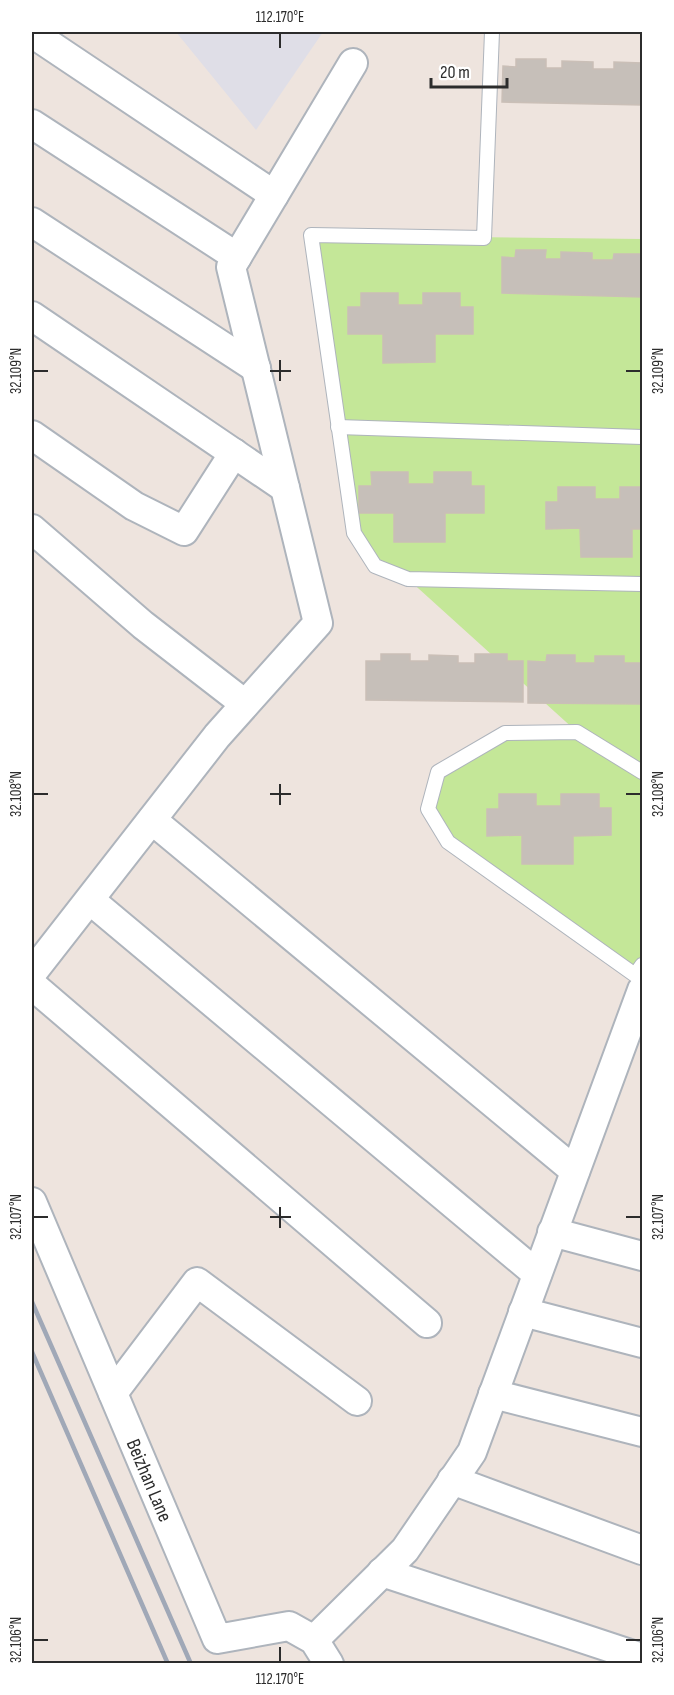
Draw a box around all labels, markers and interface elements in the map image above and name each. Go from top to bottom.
text: 112.170°E [256,8,304,27]
scale bar [431,51,508,89]
text: 20 m [440,62,470,83]
text: 32.109°N [7,348,26,394]
text: 32.109°N [649,348,668,394]
text: 32.108°N [7,771,26,817]
text: 32.108°N [649,771,668,817]
text: 32.107°N [7,1194,26,1240]
text: 32.107°N [649,1194,668,1240]
street label: Beizhan Lane [121,1435,177,1526]
text: 32.106°N [7,1617,26,1663]
text: 32.106°N [649,1617,668,1663]
text: 112.170°E [256,1670,304,1689]

